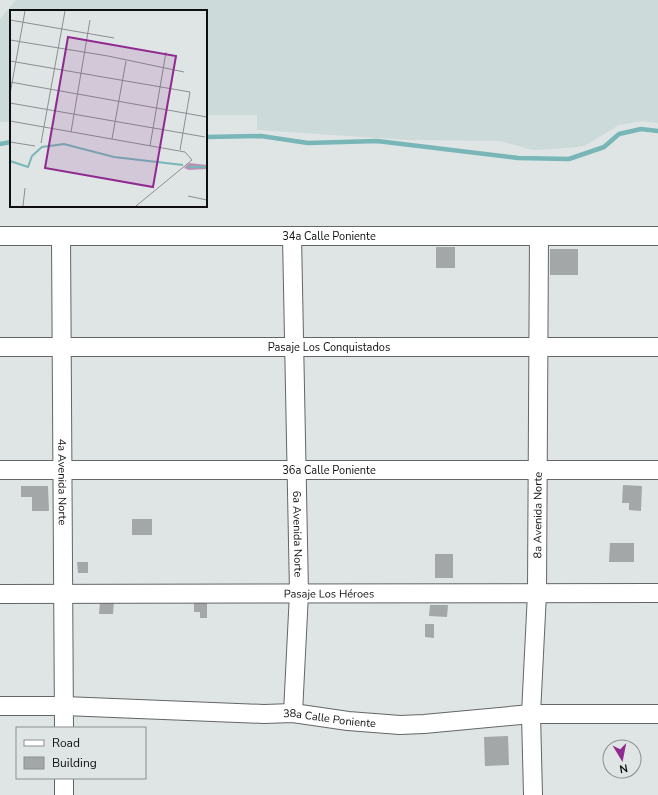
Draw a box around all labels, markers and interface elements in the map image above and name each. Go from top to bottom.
inset map [10,10,207,207]
street label: 34a Calle Poniente [282,229,376,244]
street label: Pasaje Los Conquistados [268,340,390,355]
street label: 4a Avenida Norte [55,439,70,525]
street label: 36a Calle Poniente [282,463,376,478]
street label: 8a Avenida Norte [530,472,545,558]
street label: 6a Avenida Norte [289,491,306,577]
street label: Pasaje Los Héroes [284,586,374,601]
street label: 38a Calle Poniente [283,705,377,731]
legend [16,727,146,779]
text: Road [52,735,80,751]
north arrow [602,739,642,779]
text: Building [52,755,97,771]
text: N [618,760,629,776]

